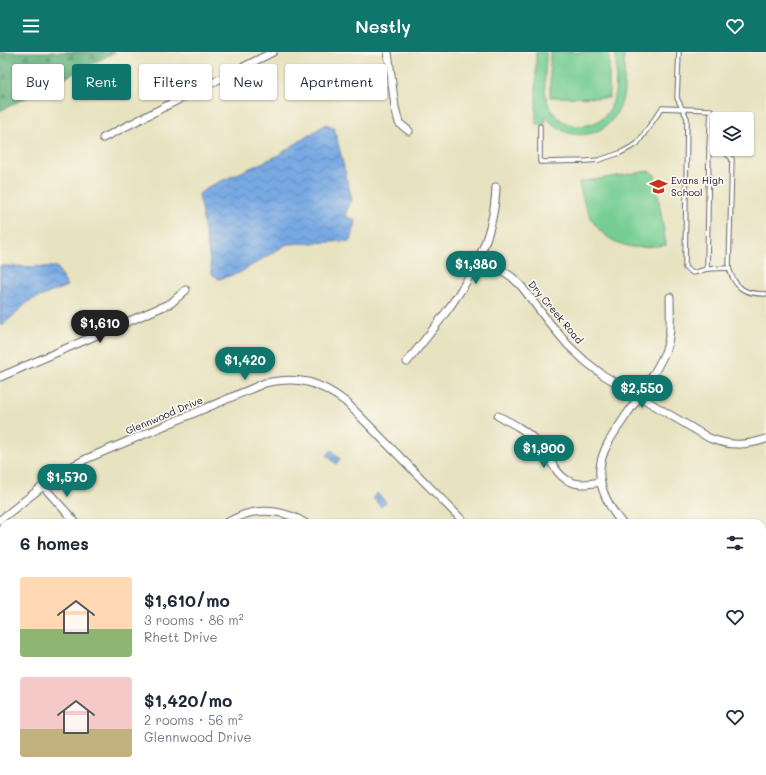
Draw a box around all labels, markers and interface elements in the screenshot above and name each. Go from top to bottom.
text: Nestly [355,14,411,38]
icon: menu [20,15,42,37]
icon: heart [724,15,746,37]
chip: Buy [12,64,64,100]
chip: Rent [72,64,131,100]
chip: Filters [139,64,212,100]
chip: New [220,64,277,100]
chip: Apartment [285,64,387,100]
map controls [710,112,754,156]
button: layers [710,112,754,156]
place label: Evans High School [671,173,724,199]
school or university icon: Evans High School [648,176,668,196]
pin: $1,380 [443,251,509,285]
text: $1,380 [455,255,497,272]
street label: Dry Creek Road [525,278,587,346]
pin: $1,610 [67,310,133,344]
text: $1,610 [80,314,120,331]
pin: $1,420 [212,347,278,381]
text: $1,420 [224,351,266,368]
pin: $2,550 [609,375,675,409]
text: $2,550 [621,379,663,396]
street label: Glennwood Drive [123,392,205,438]
pin: $1,900 [511,435,577,469]
text: $1,900 [523,439,565,456]
pin: $1,570 [34,464,100,498]
text: $1,570 [47,468,87,485]
text: 6 homes [20,532,89,554]
icon: filters [724,532,746,554]
text: $1,610/mo [144,589,230,611]
icon: home [52,593,100,641]
icon: heart [724,606,746,628]
text: 3 rooms · 86 m² [144,611,244,628]
text: Rhett Drive [144,628,218,645]
text: $1,420/mo [144,689,232,711]
icon: home [52,693,100,741]
icon: heart [724,706,746,728]
text: 2 rooms · 56 m² [144,711,243,728]
text: Glennwood Drive [144,728,252,745]

